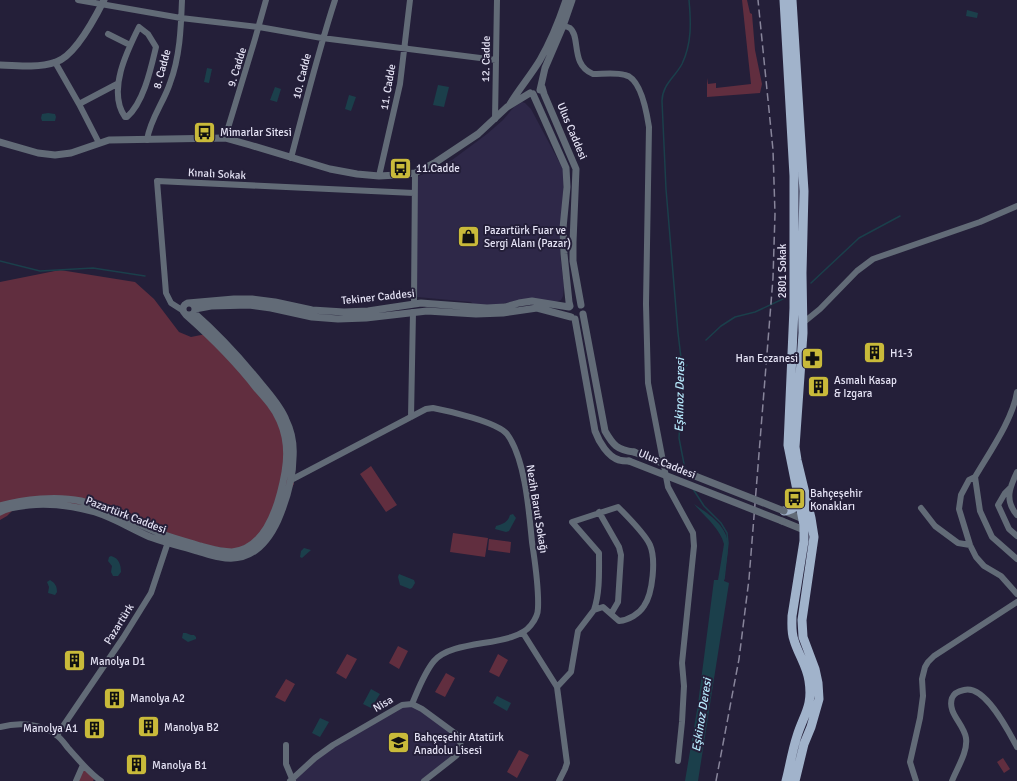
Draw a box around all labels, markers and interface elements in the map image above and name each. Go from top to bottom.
street label: 12. Cadde [479,36,493,82]
street label: 9. Cadde [225,46,249,88]
street label: 8. Cadde [150,48,174,90]
street label: 10. Cadde [290,52,314,100]
street label: 11. Cadde [378,63,398,111]
street label: Ulus Caddesi [554,100,590,162]
bus stop icon: Mimarlar Sitesi [191,119,217,145]
place label: Mimarlar Sitesi [220,126,292,139]
bus stop icon: 11.Cadde [387,155,413,181]
place label: 11.Cadde [416,162,460,175]
street label: Kınalı Sokak [188,166,247,182]
shop icon: Pazartürk Fuar ve Sergi Alanı (Pazar) [456,223,482,249]
place label: Pazartürk Fuar ve Sergi Alanı (Pazar) [484,224,571,250]
street label: 2801 Sokak [776,243,789,298]
street label: Tekiner Caddesi [341,287,415,307]
building icon: H1-3 [862,340,888,366]
pharmacy icon: Han Eczanesi [800,345,826,371]
place label: H1-3 [890,347,913,360]
place label: Han Eczanesi [735,352,798,365]
water label: Eşkinoz Deresi [672,356,688,432]
building icon: Asmalı Kasap & Izgara [806,373,832,399]
place label: Asmalı Kasap & Izgara [834,374,897,400]
street label: Ulus Caddesi [636,447,698,481]
street label: Nezih Barut Sokağı [524,464,550,554]
bus stop icon: Bahçeşehir Konakları [781,486,807,512]
place label: Bahçeşehir Konakları [810,487,862,513]
street label: Pazartürk Caddesi [84,494,168,536]
street label: Pazartürk [101,601,137,647]
building icon: Manolya D1 [62,648,88,674]
place label: Manolya D1 [90,655,145,668]
water label: Eşkinoz Deresi [689,675,715,753]
building icon: Manolya A2 [101,685,127,711]
place label: Manolya A2 [130,692,185,705]
street label: Nisa [371,693,396,715]
building icon: Manolya B2 [135,714,161,740]
building icon: Manolya A1 [81,715,107,741]
place label: Manolya B2 [164,721,219,734]
place label: Manolya A1 [23,722,78,735]
school or university icon: Bahçeşehir Atatürk Anadolu Lisesi [385,730,411,756]
place label: Bahçeşehir Atatürk Anadolu Lisesi [414,731,504,757]
building icon: Manolya B1 [123,752,149,778]
place label: Manolya B1 [152,759,207,772]

